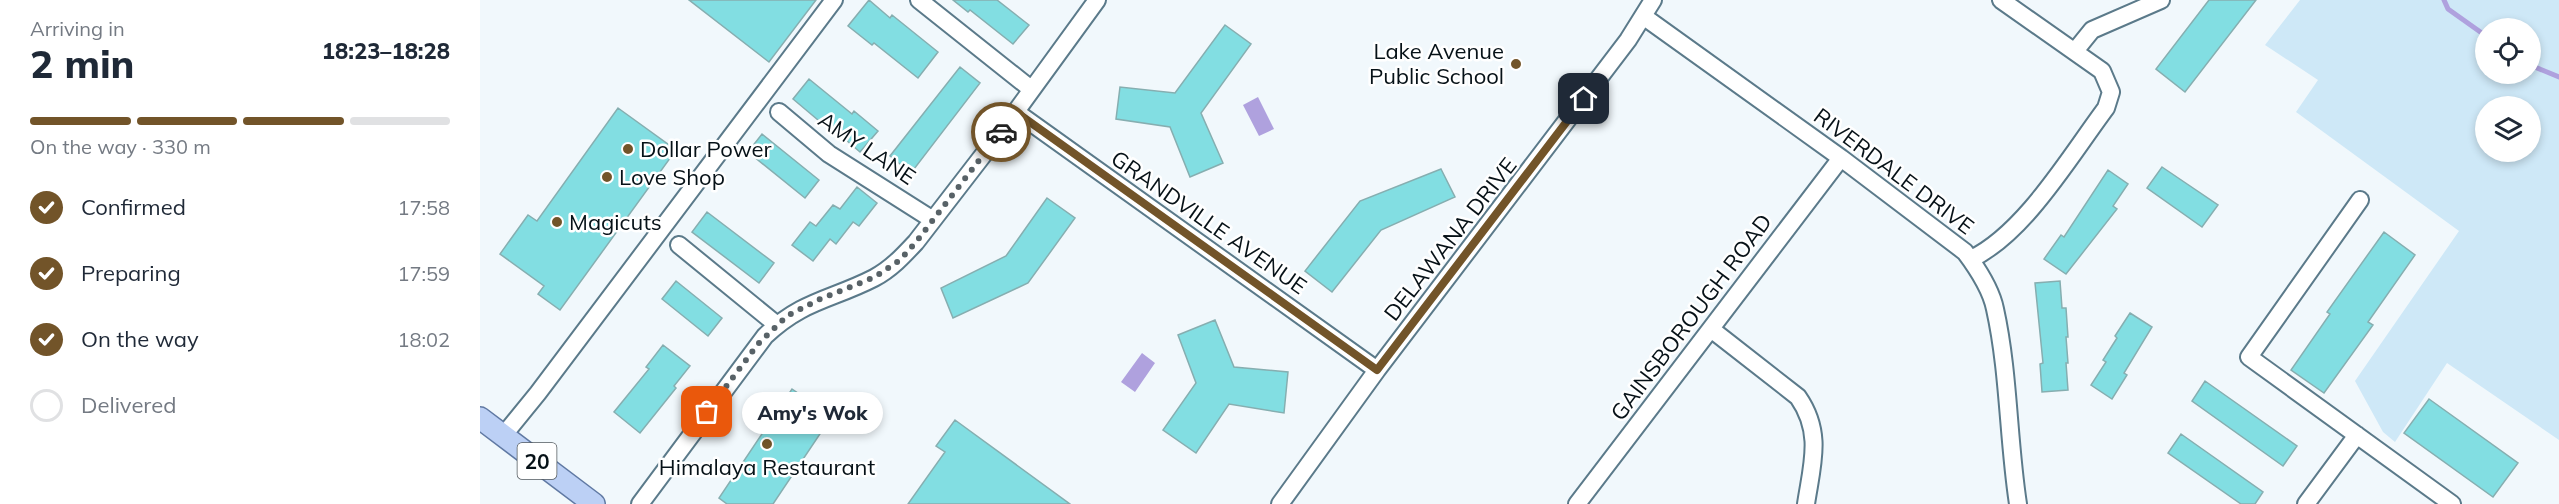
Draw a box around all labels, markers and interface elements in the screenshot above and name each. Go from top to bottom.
text: Arriving in [30,16,125,41]
map controls [2475,18,2541,162]
button: locate [2475,18,2541,84]
text: 18:23–18:28 [322,37,450,65]
place label: Lake Avenue Public School [1369,37,1504,90]
text: 2 min [30,39,135,88]
marker: Lake Avenue Public School [1509,57,1523,71]
pin [1558,73,1609,124]
icon: home [1567,82,1600,115]
button: layers [2475,96,2541,162]
courier [971,102,1031,162]
street label: RIVERDALE DRIVE [1808,102,1980,240]
street label: AMY LANE [813,105,921,191]
icon: car [985,116,1018,149]
text: On the way · 330 m [30,134,211,159]
place label: Dollar Power [640,135,772,163]
marker: Dollar Power [621,142,635,156]
street label: GRANDVILLE AVENUE [1106,144,1312,300]
street label: DELAWANA DRIVE [1378,152,1522,326]
place label: Love Shop [619,163,725,191]
marker: Love Shop [600,170,614,184]
icon: check [30,191,63,224]
text: Confirmed [81,193,186,221]
text: 17:58 [397,195,450,220]
place label: Magicuts [569,208,662,236]
street label: GAINSBOROUGH ROAD [1604,208,1778,426]
marker: Magicuts [550,215,564,229]
icon: check [30,257,63,290]
text: Preparing [81,259,181,287]
text: 17:59 [397,261,450,286]
icon: check [30,323,63,356]
text: On the way [81,325,199,353]
text: 18:02 [397,327,450,352]
pin [681,386,732,437]
text: Delivered [81,391,176,419]
callout: Amy's Wok [743,391,884,433]
icon: bag [690,395,723,428]
text: Amy's Wok [758,400,867,425]
marker: Himalaya Restaurant [760,437,774,451]
road number: 20 [518,443,556,479]
place label: Himalaya Restaurant [659,453,875,481]

